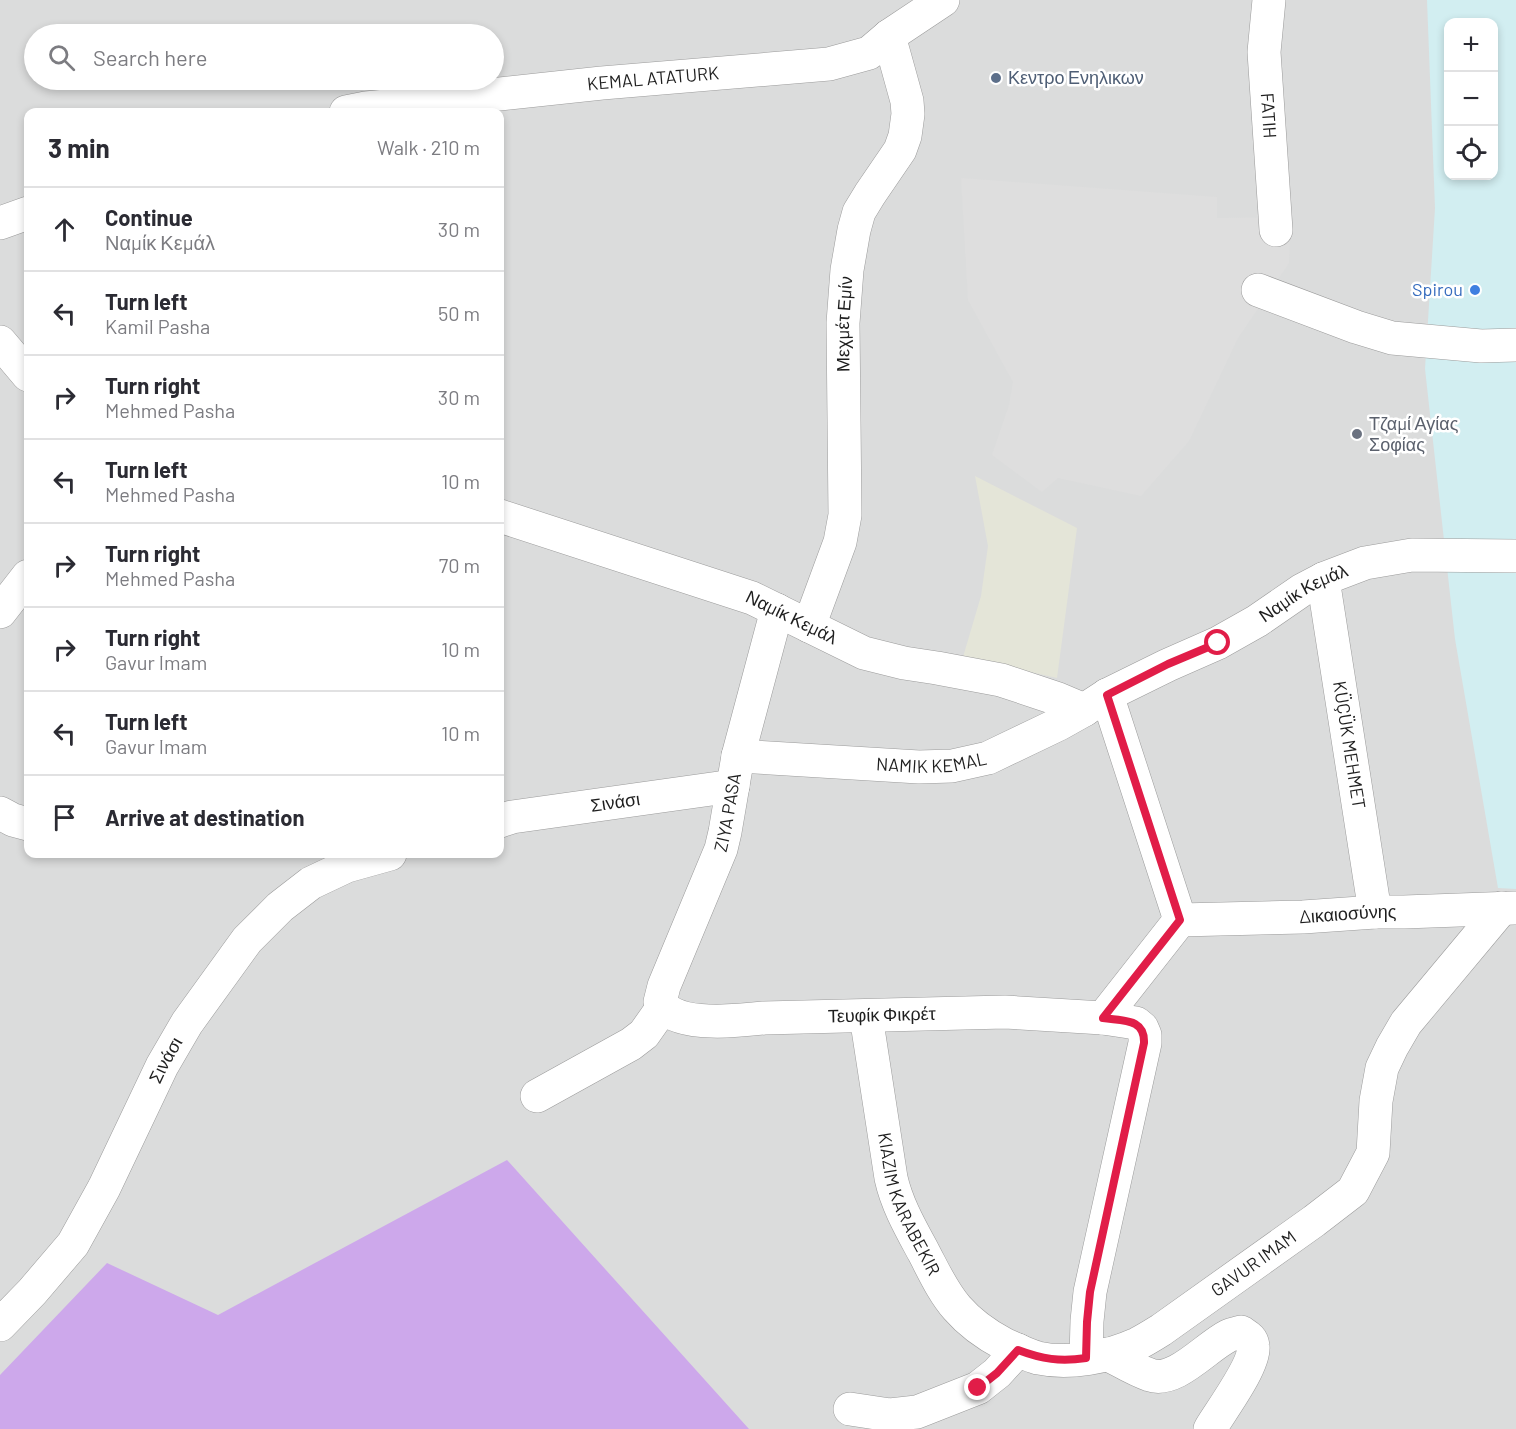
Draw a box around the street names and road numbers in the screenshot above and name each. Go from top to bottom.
street label: KEMAL ATATURK [586,61,720,95]
street label: FATIH [1257,92,1282,139]
street label: Μεχμέτ Εμίν [831,275,857,372]
street label: Ναμίκ Κεμάλ [1254,559,1351,626]
street label: Ναμίκ Κεμάλ [743,585,841,648]
street label: KÜÇÜK MEHMET [1329,679,1371,810]
street label: NAMIK KEMAL [876,747,989,777]
street label: ZIYA PASA [709,771,745,854]
street label: Σινάσι [589,787,641,816]
street label: Δικαιοσύνης [1298,900,1397,927]
street label: Τευφίκ Φικρέτ [827,1002,936,1026]
street label: Σινάσι [143,1033,187,1087]
street label: KIAZIM KARABEKIR [874,1131,946,1279]
street label: GAVUR IMAM [1206,1225,1300,1301]

